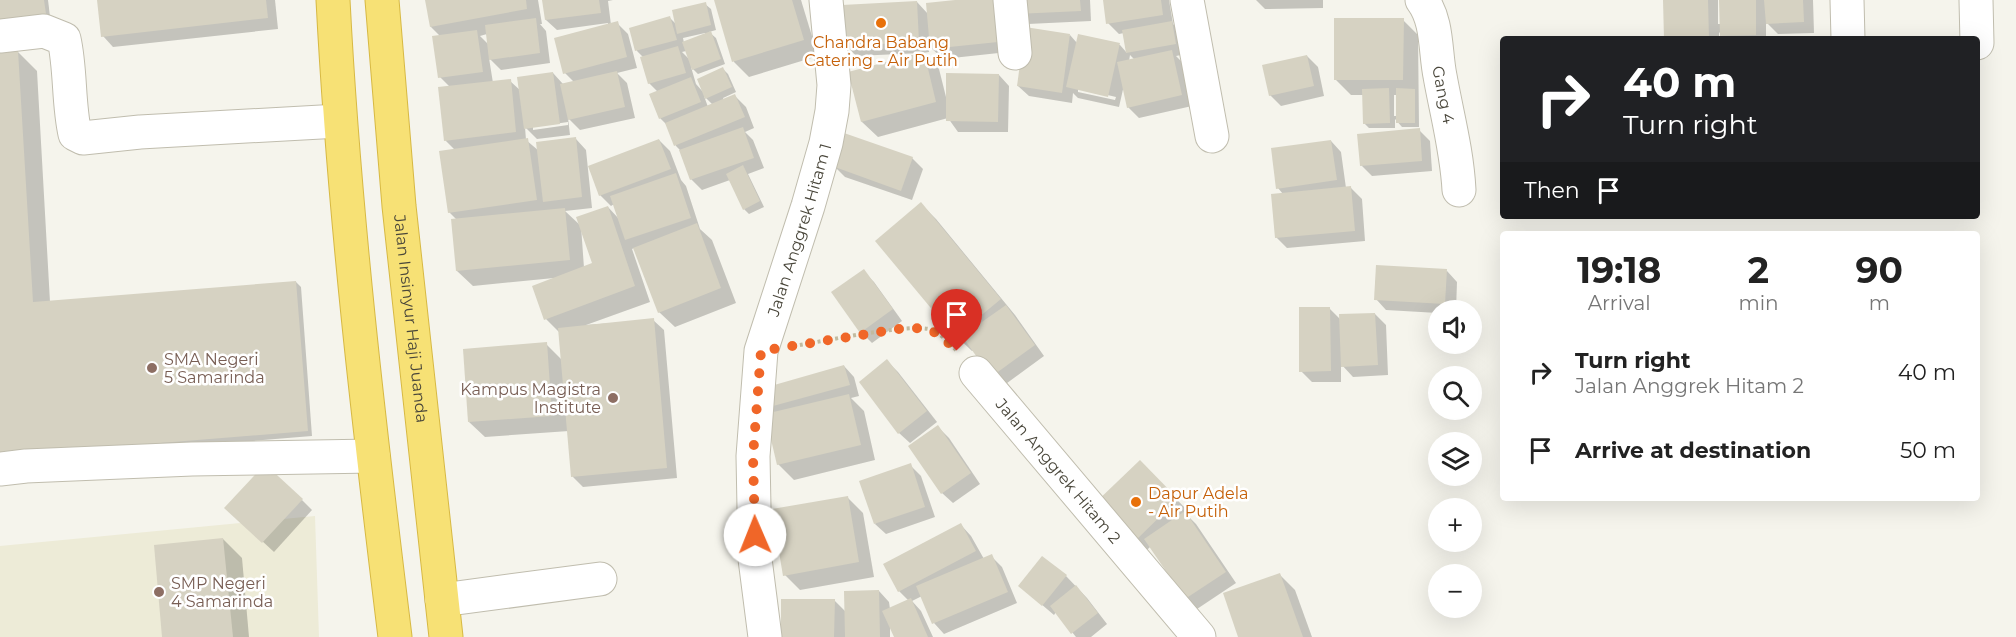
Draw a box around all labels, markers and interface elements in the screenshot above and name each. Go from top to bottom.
marker: Chandra Babang Catering - Air Putih [874,16,888,30]
place label: Chandra Babang Catering - Air Putih [804,33,958,70]
text: 40 m [1623,56,1736,108]
icon: right [1524,60,1602,138]
street label: Gang 4 [1428,65,1458,126]
text: Turn right [1623,108,1758,141]
street label: Jalan Anggrek Hitam 1 [764,141,835,320]
icon: arrive [1592,174,1625,207]
text: Then [1524,177,1580,204]
street label: Jalan Insinyur Haji Juanda [390,213,432,424]
text: 19:18 [1577,248,1661,292]
text: 2 [1748,248,1769,292]
text: 90 [1856,248,1903,292]
pin [931,289,982,351]
text: Arrival [1588,291,1651,315]
text: min [1738,291,1779,315]
text: m [1869,291,1890,315]
icon: arrive [940,298,973,331]
map controls [1428,300,1482,618]
button: sound [1428,300,1482,354]
text: Turn right [1575,347,1690,374]
place label: SMA Negeri 5 Samarinda [164,350,265,387]
icon: right [1524,356,1557,389]
text: 40 m [1898,359,1956,386]
marker: SMA Negeri 5 Samarinda [145,361,159,375]
button: search [1428,366,1482,420]
text: Jalan Anggrek Hitam 2 [1575,374,1804,398]
place label: Kampus Magistra Institute [460,380,601,417]
marker: Kampus Magistra Institute [606,391,620,405]
street label: Jalan Anggrek Hitam 2 [991,394,1125,547]
button: layers [1428,432,1482,486]
icon: arrive [1524,434,1557,467]
text: Arrive at destination [1575,437,1811,464]
text: 50 m [1900,437,1956,464]
place label: Dapur Adela - Air Putih [1148,484,1249,521]
marker: Dapur Adela - Air Putih [1129,495,1143,509]
button: + [1428,498,1482,552]
position arrow [723,503,787,567]
button: − [1428,564,1482,618]
place label: SMP Negeri 4 Samarinda [171,574,273,611]
marker: SMP Negeri 4 Samarinda [152,585,166,599]

